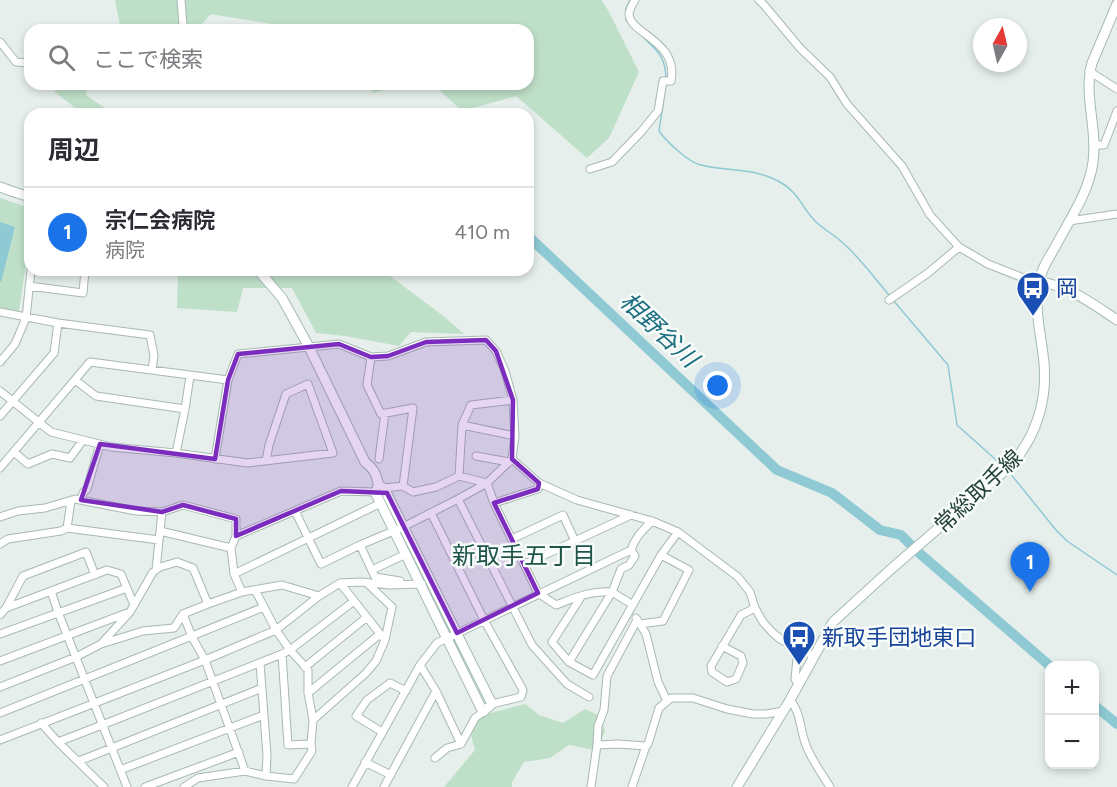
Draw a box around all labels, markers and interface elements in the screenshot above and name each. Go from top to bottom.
north arrow [973,18,1027,72]
search box [24,24,534,90]
icon: search [45,41,78,74]
text: ここで検索 [93,46,203,73]
text: 周辺 [48,134,100,166]
text: 宗仁会病院 [105,207,215,234]
text: 1 [63,220,72,244]
text: 410 m [455,220,510,244]
text: 病院 [105,238,145,262]
bus stop icon: 岡 [1015,270,1051,317]
place label: 岡 [1056,275,1078,302]
water label: 相野谷川 [614,286,707,375]
your location [703,371,732,400]
street label: 常総取手線 [929,444,1028,539]
district label: 新取手五丁目 [452,541,596,570]
pin: 1 [1010,542,1050,592]
bus stop icon: 新取手団地東口 [781,619,817,666]
place label: 新取手団地東口 [822,624,976,651]
map controls [1045,661,1099,769]
button: + [1045,661,1099,715]
button: − [1045,715,1099,769]

